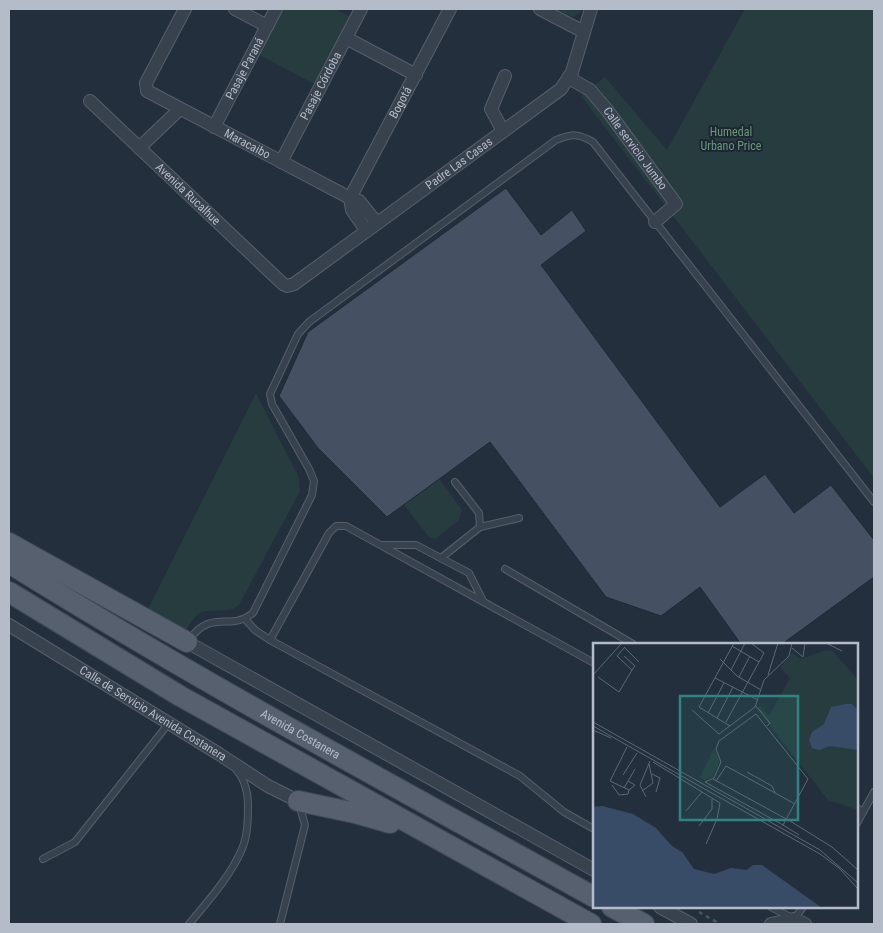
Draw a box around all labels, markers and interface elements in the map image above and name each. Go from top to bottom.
street label: Pasaje Paraná [223,35,267,102]
street label: Pasaje Córdoba [297,49,344,122]
street label: Bogotá [386,84,415,121]
street label: Calle servicio Jumbo [600,104,670,192]
park label: Humedal Urbano Price [701,125,762,153]
street label: Maracaibo [222,126,273,162]
street label: Padre Las Casas [423,134,495,193]
street label: Avenida Rucalhue [153,160,223,228]
inset map [593,643,858,908]
street label: Calle de Servicio Avenida Costanera [77,663,229,764]
street label: Avenida Costanera [258,706,343,762]

